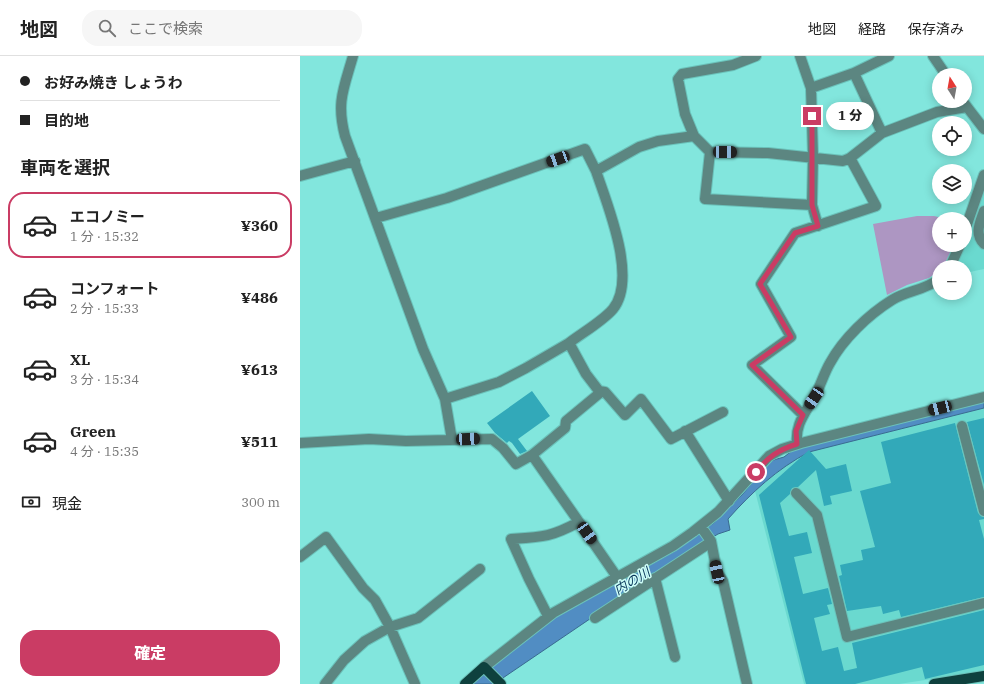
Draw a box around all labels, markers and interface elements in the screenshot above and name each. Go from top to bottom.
search box [82,10,362,46]
text: 地図 [20,17,58,41]
icon: search [96,17,118,39]
text: ここで検索 [128,19,203,38]
text: 地図 [808,20,836,38]
text: 経路 [858,20,886,38]
text: 保存済み [908,20,964,38]
north arrow [932,68,972,108]
map controls [932,68,972,300]
text: お好み焼き しょうわ [44,73,182,92]
callout: 1 分 [826,102,874,130]
route end [803,107,821,125]
text: 1 分 [838,107,862,124]
text: 目的地 [44,111,89,130]
button: locate [932,116,972,156]
car [713,146,737,158]
car [545,149,571,169]
text: 車両を選択 [20,156,110,179]
button: layers [932,164,972,204]
icon: car [22,207,58,243]
text: エコノミー [70,207,145,226]
button: + [932,212,972,252]
text: ¥360 [241,216,278,235]
text: 1 分 · 15:32 [70,228,139,245]
button: − [932,260,972,300]
icon: car [22,279,58,315]
text: コンフォート [70,279,160,298]
text: ¥486 [241,288,278,307]
text: 2 分 · 15:33 [70,300,139,317]
text: XL [70,350,90,369]
icon: car [22,351,58,387]
text: ¥613 [241,360,278,379]
text: 3 分 · 15:34 [70,371,139,388]
car [802,385,826,411]
car [927,399,953,417]
text: Green [70,422,116,441]
icon: car [22,423,58,459]
text: ¥511 [241,432,278,451]
car [456,432,480,446]
text: 4 分 · 15:35 [70,443,139,460]
route start [747,463,765,481]
icon: cash [20,491,42,513]
text: 現金 [52,494,82,513]
text: 300 m [241,494,280,511]
car [575,520,599,546]
car [709,559,725,585]
water label: 内の川 [611,563,655,598]
button: 確定 [20,630,280,676]

